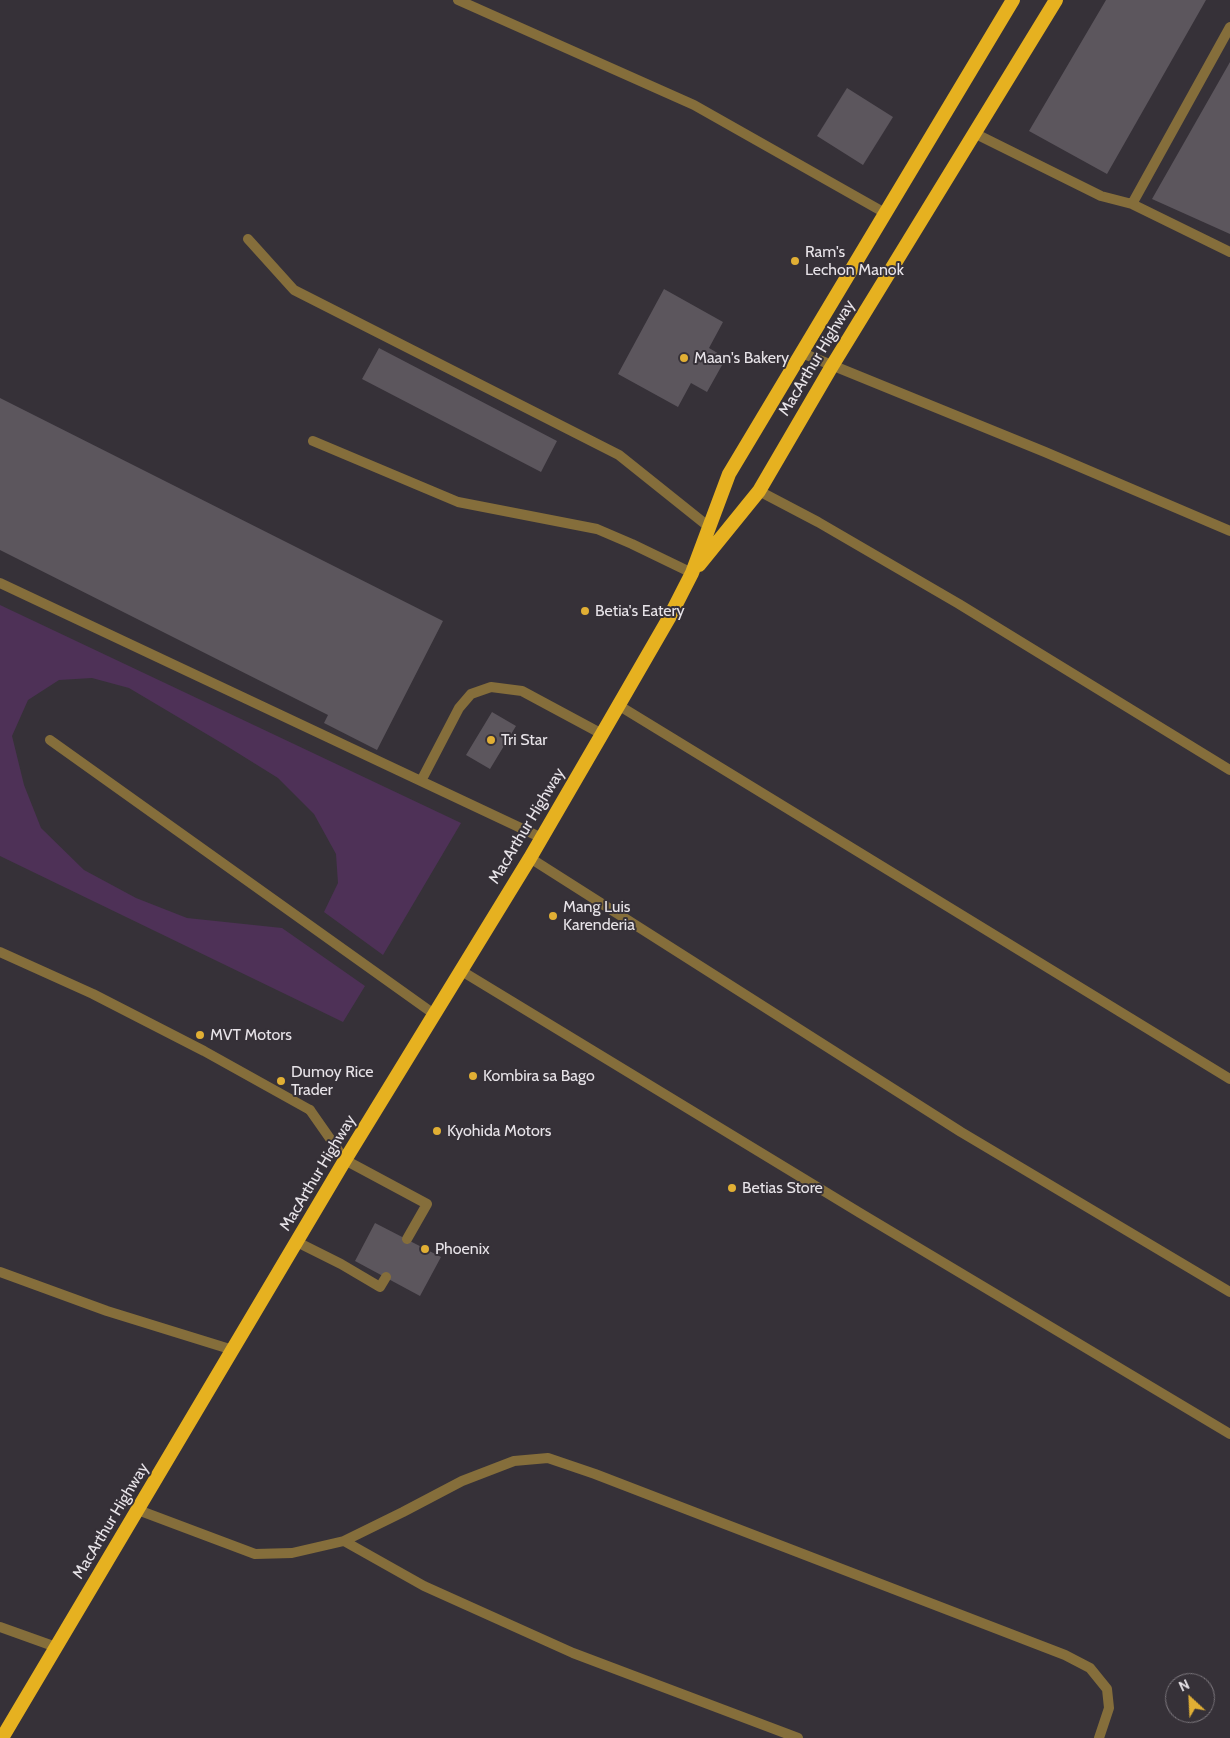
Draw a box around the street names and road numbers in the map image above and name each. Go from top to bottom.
street label: MacArthur Highway [775,297,859,419]
street label: MacArthur Highway [485,765,569,887]
street label: MacArthur Highway [276,1112,360,1234]
street label: MacArthur Highway [69,1460,153,1582]

